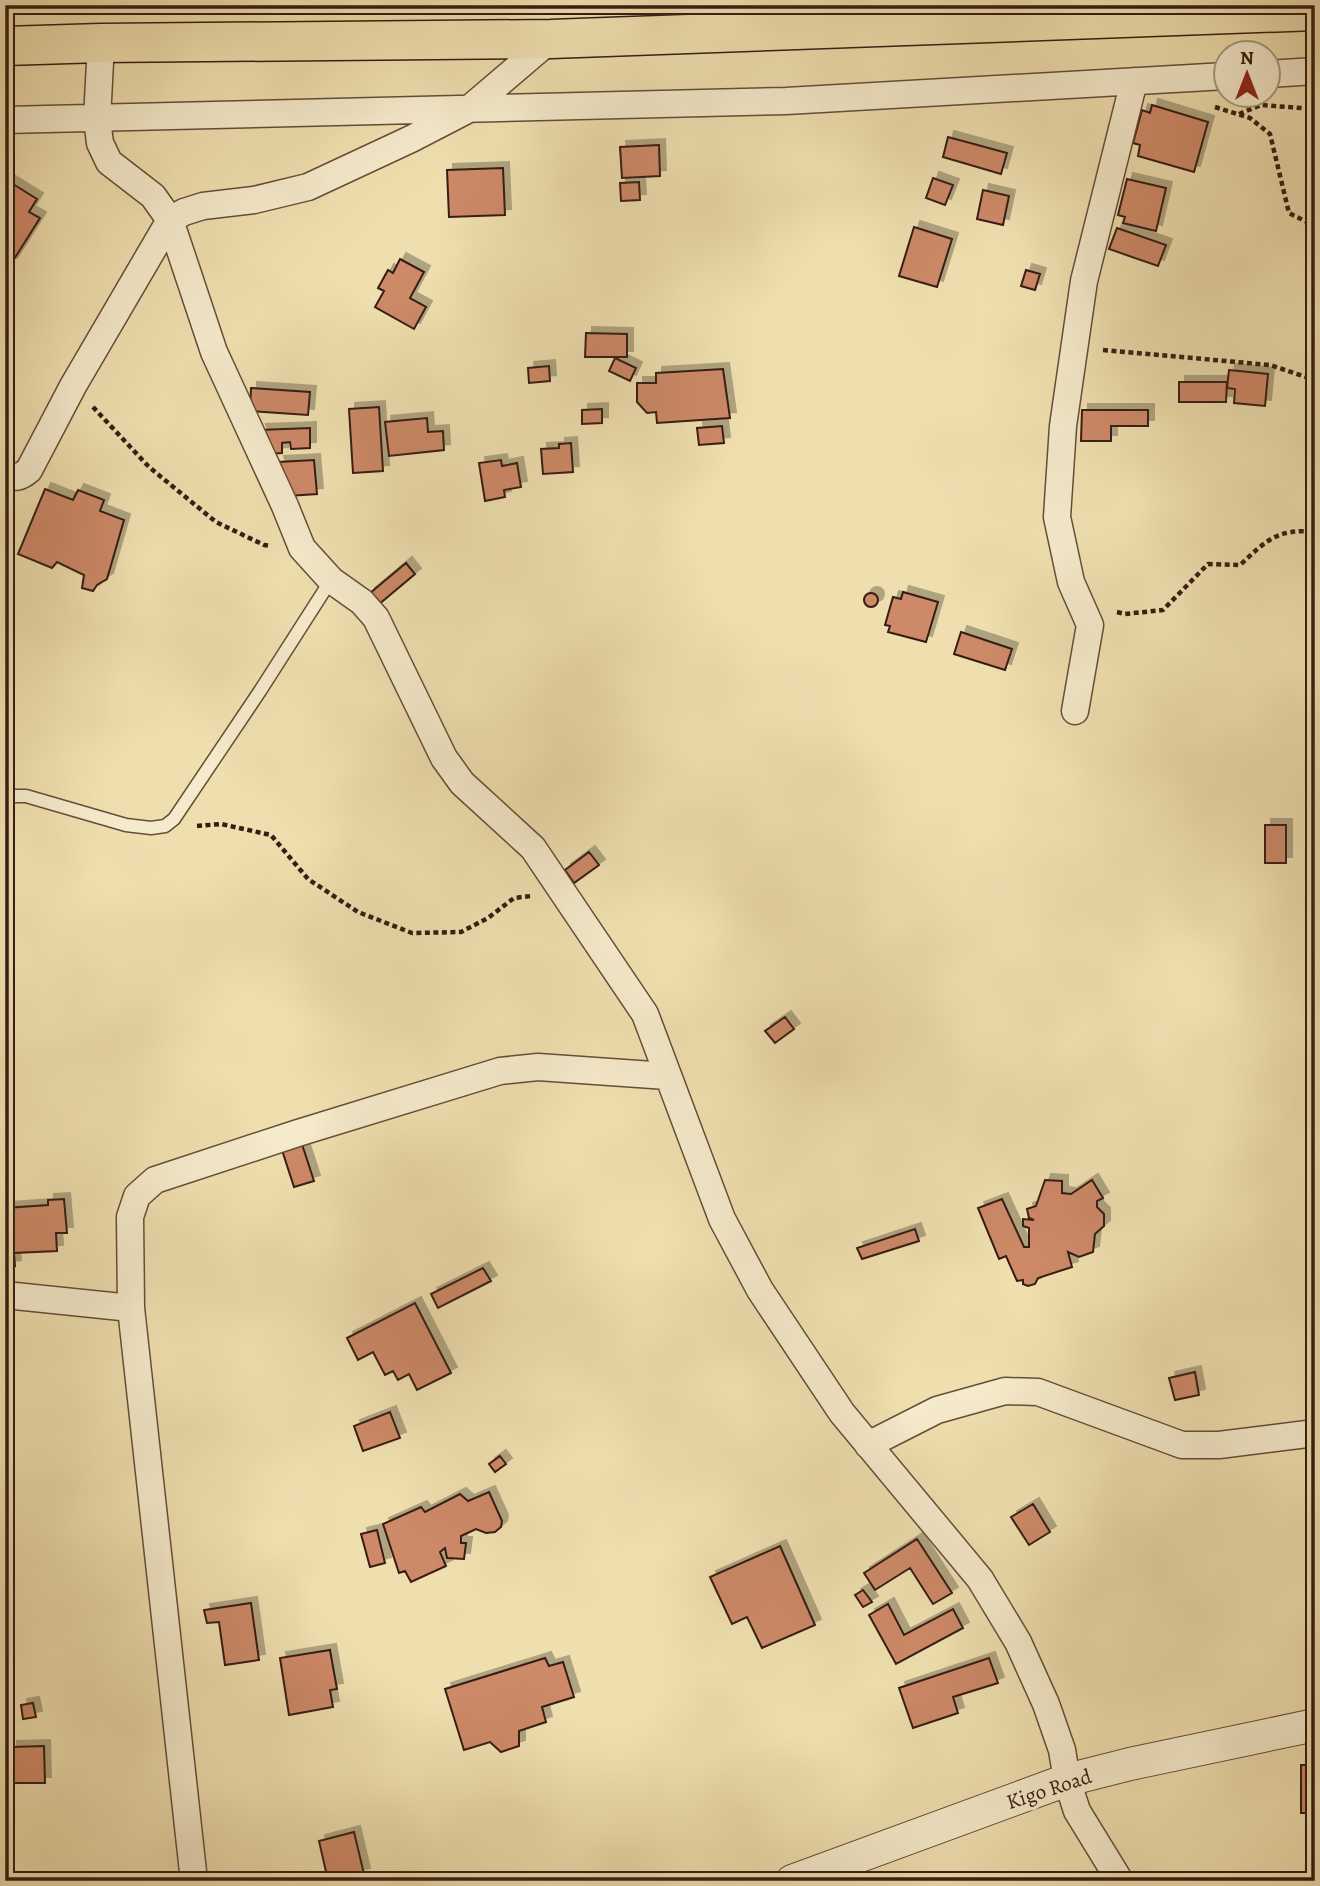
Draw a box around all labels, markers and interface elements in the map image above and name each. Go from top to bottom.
north arrow [1212,38,1282,108]
text: N [1240,45,1254,71]
street label: Kigo Road [1003,1762,1096,1816]

